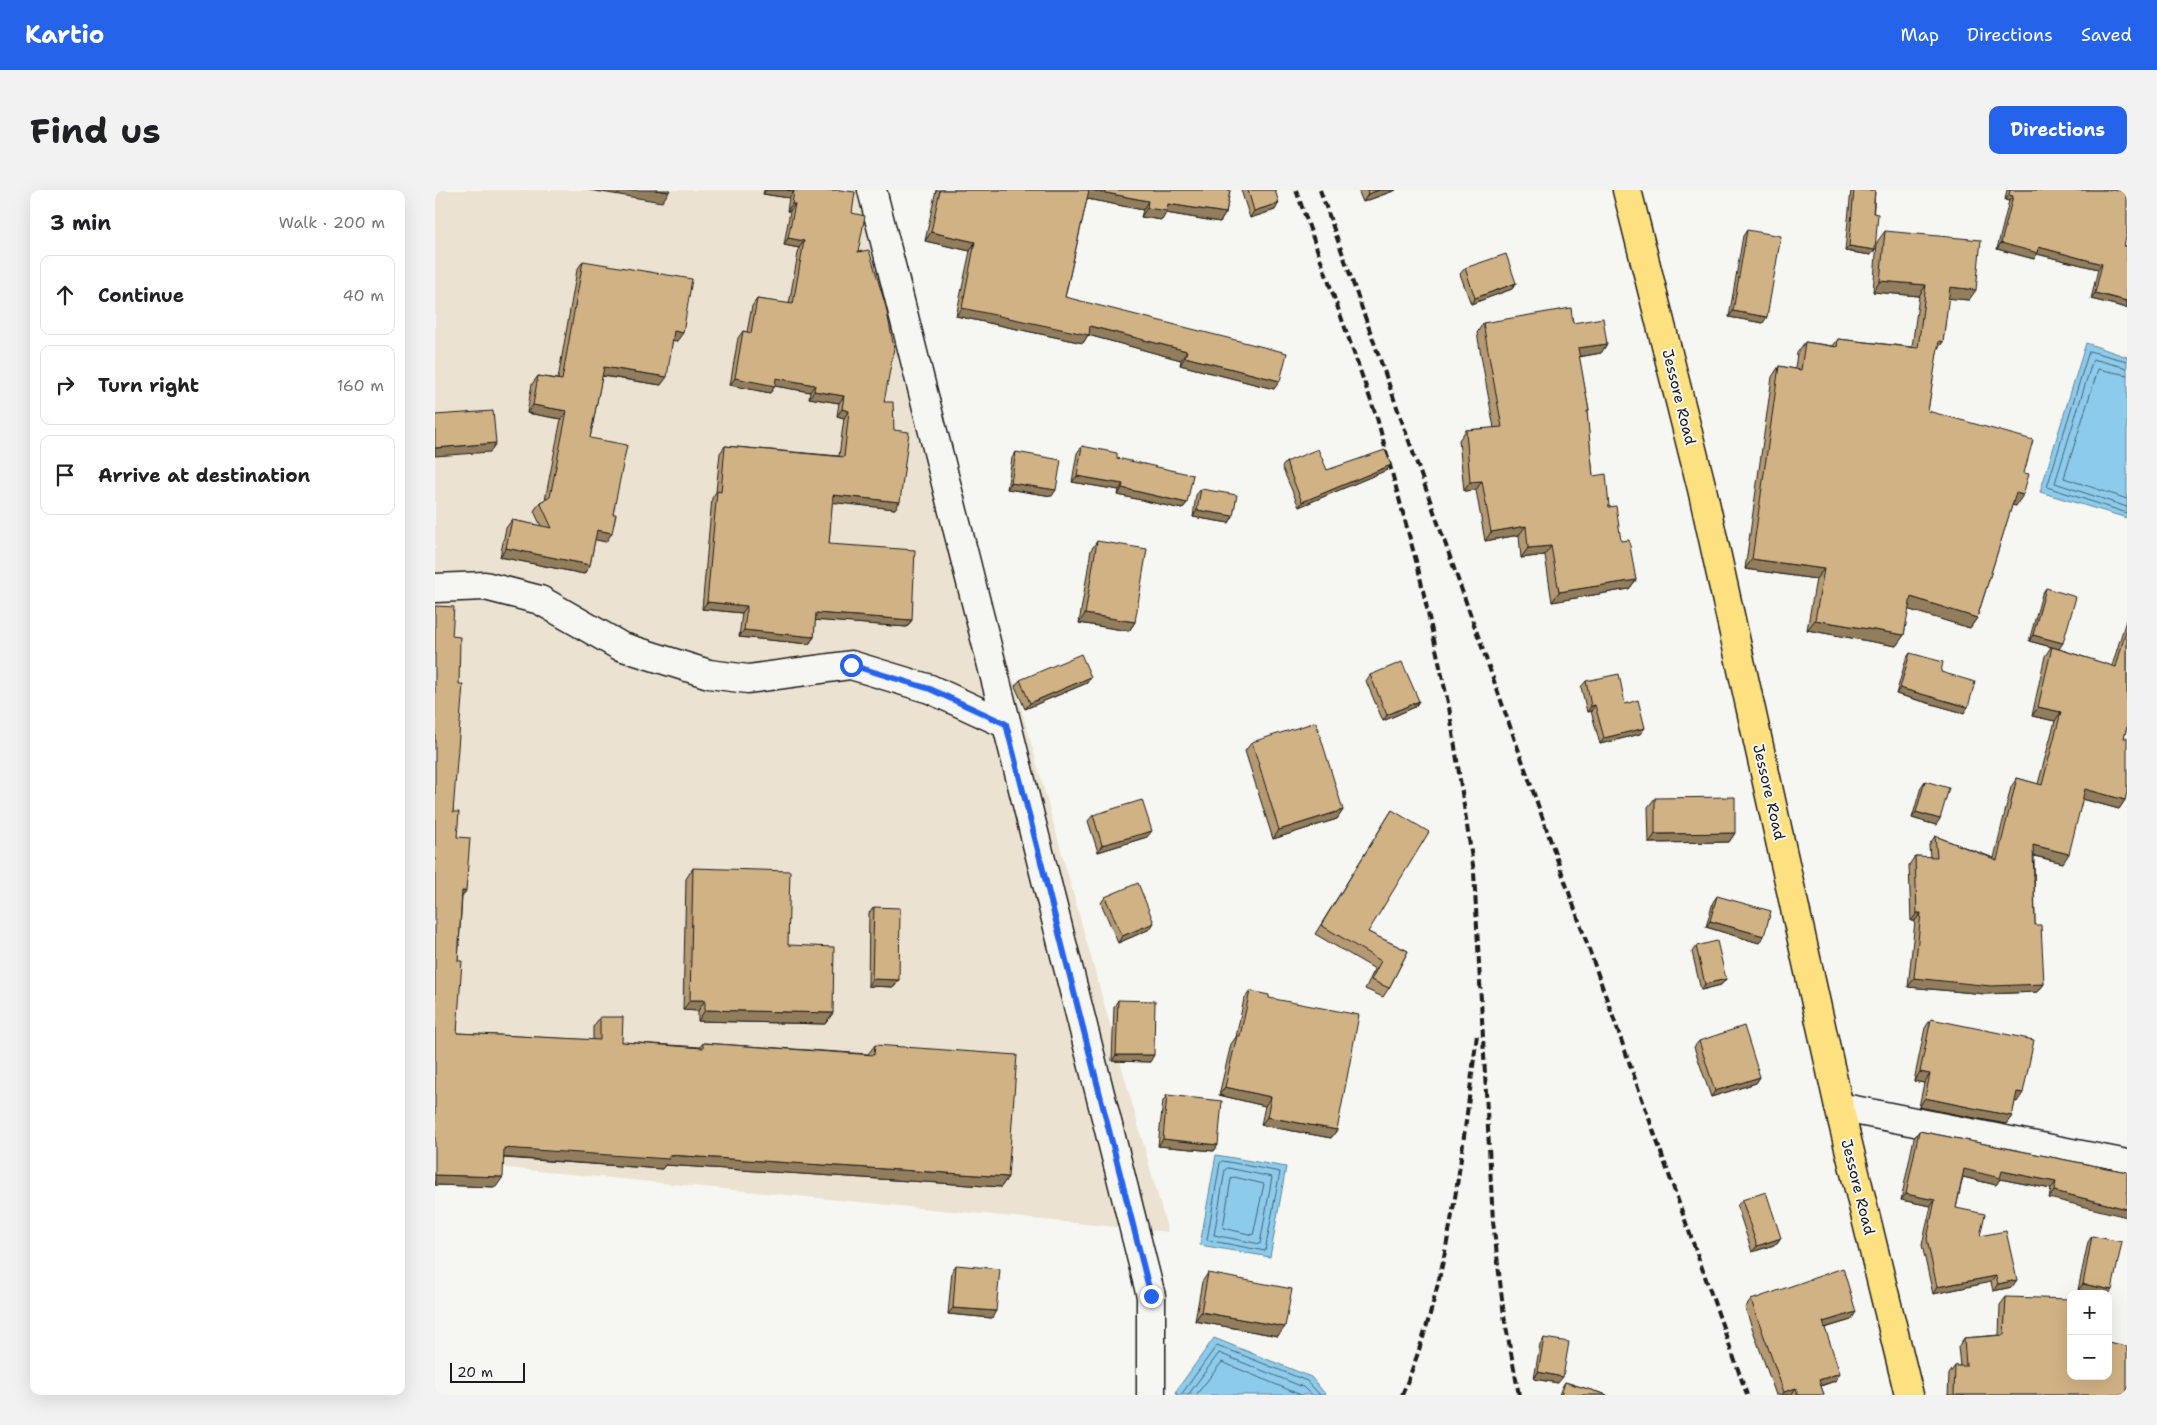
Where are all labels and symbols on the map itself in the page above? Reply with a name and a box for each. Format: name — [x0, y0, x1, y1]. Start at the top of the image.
street label: Jessore Road — [1657, 347, 1701, 447]
route start — [840, 654, 863, 677]
street label: Jessore Road — [1748, 742, 1790, 842]
street label: Jessore Road — [1836, 1137, 1880, 1237]
route end — [1140, 1285, 1163, 1308]
scale bar — [450, 1360, 525, 1383]

